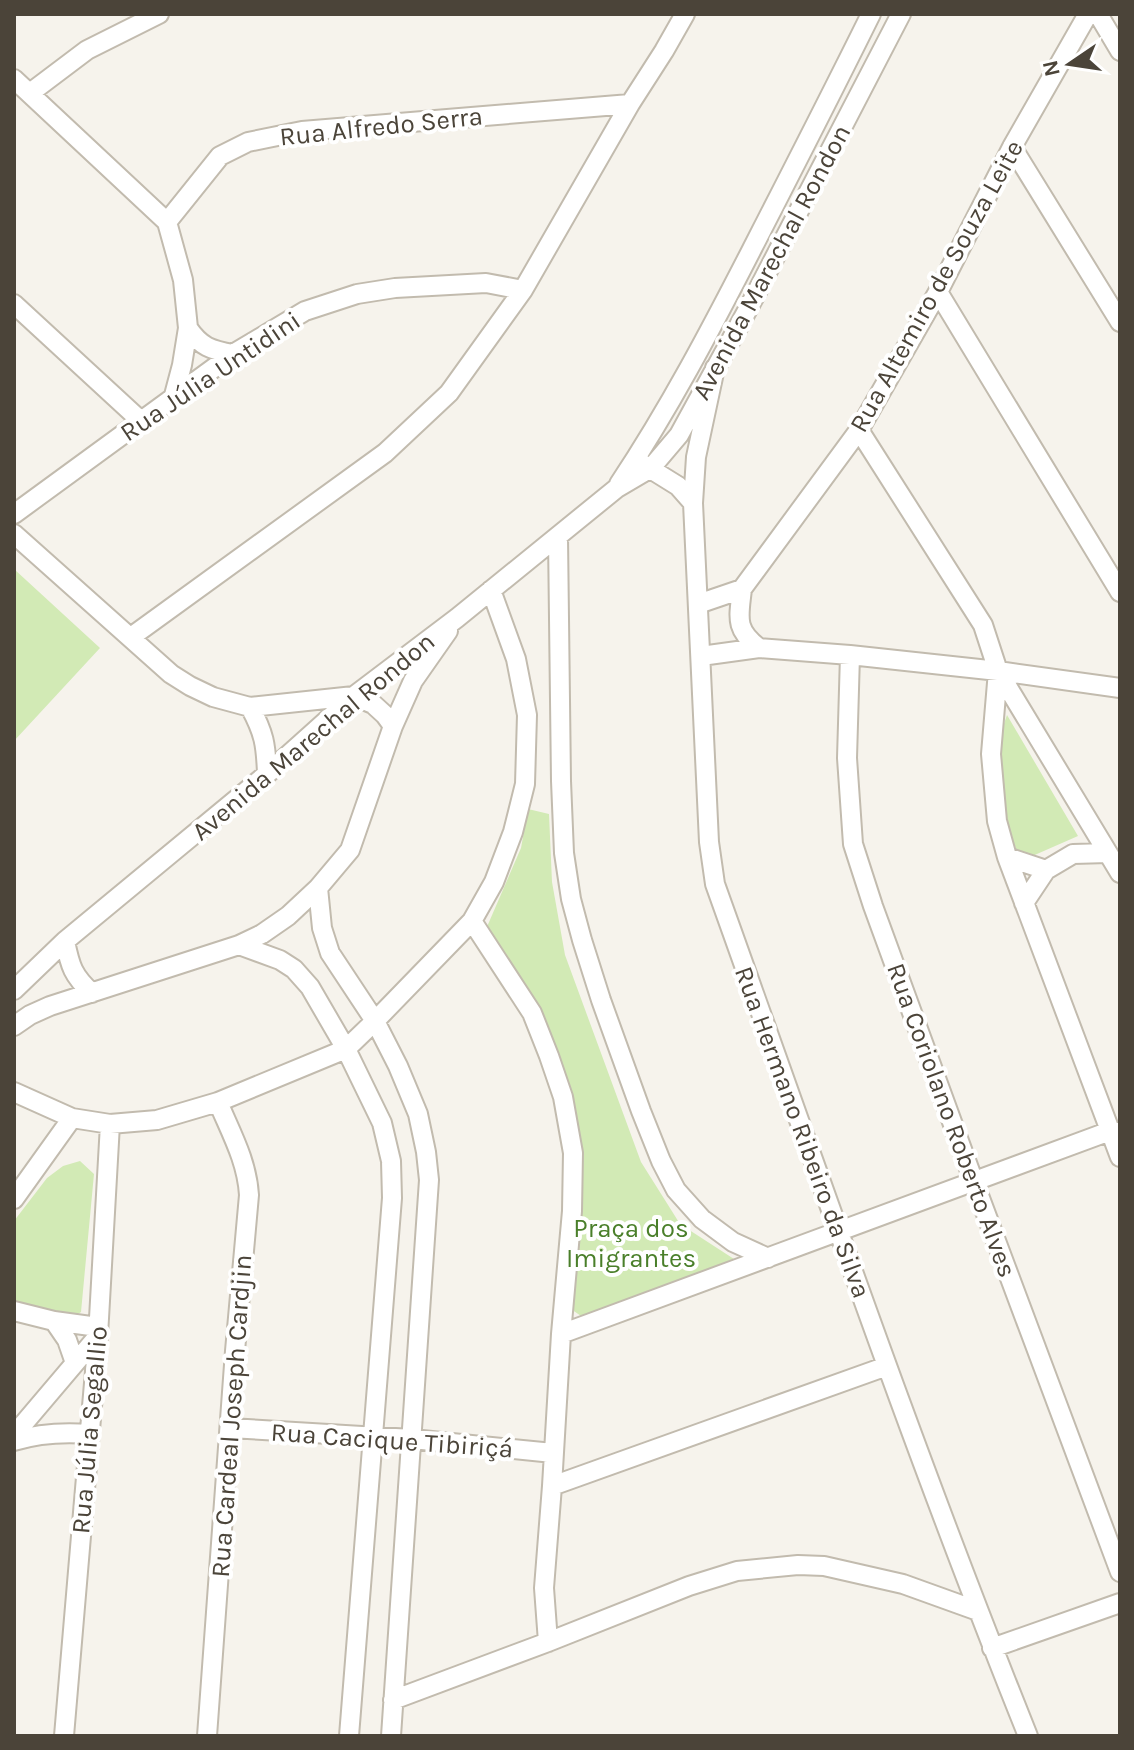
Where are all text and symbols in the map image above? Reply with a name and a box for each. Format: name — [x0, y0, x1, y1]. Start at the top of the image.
north arrow — [1030, 24, 1110, 104]
text: N — [1037, 58, 1066, 79]
street label: Rua Alfredo Serra — [278, 100, 484, 153]
street label: Avenida Marechal Rondon — [686, 119, 857, 405]
street label: Rua Altemiro de Souza Leite — [843, 135, 1030, 438]
street label: Rua Júlia Untidini — [114, 305, 306, 448]
street label: Avenida Marechal Rondon — [186, 626, 441, 847]
street label: Rua Coriolano Roberto Alves — [880, 959, 1023, 1281]
street label: Rua Hermano Ribeiro da Silva — [728, 962, 877, 1302]
park label: Praça dos Imigrantes — [566, 1213, 696, 1274]
street label: Rua Cardeal Joseph Cardjin — [205, 1253, 258, 1579]
street label: Rua Júlia Segallio — [65, 1325, 114, 1535]
street label: Rua Cacique Tibiriçá — [270, 1417, 514, 1464]

